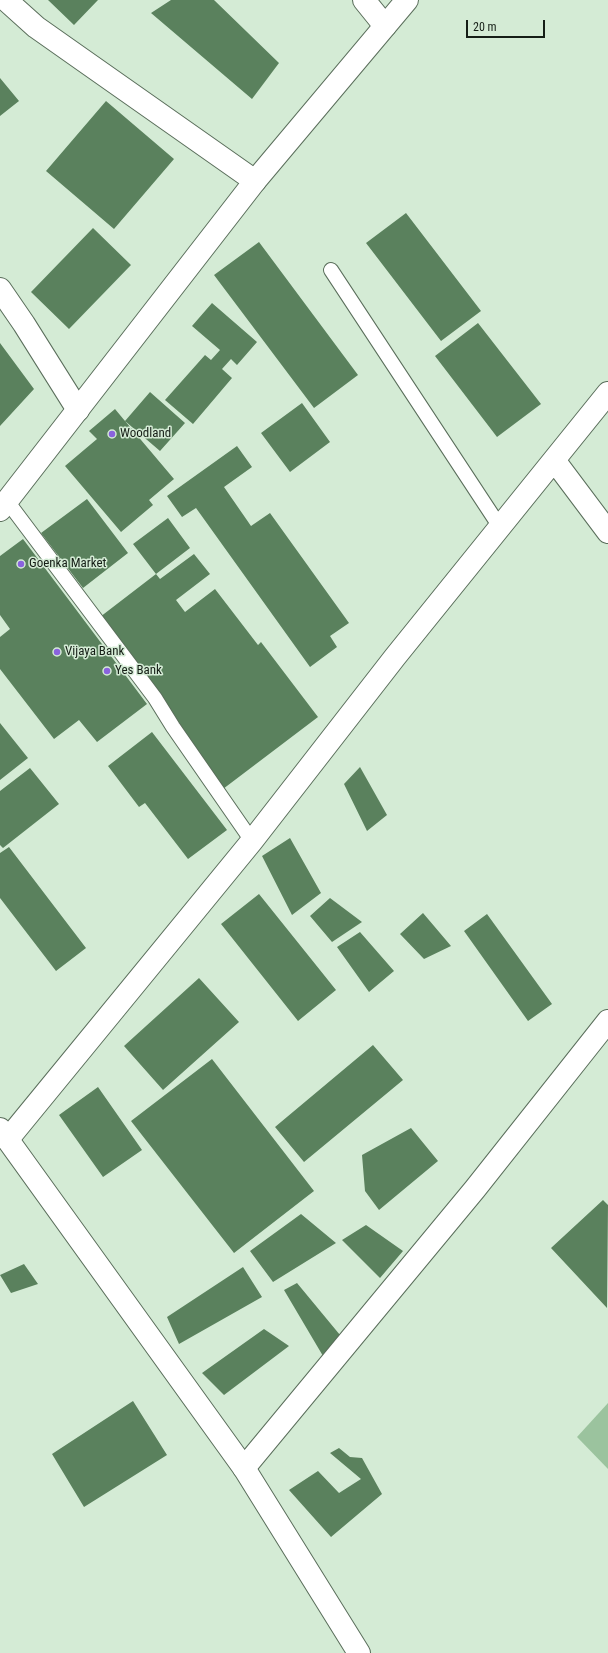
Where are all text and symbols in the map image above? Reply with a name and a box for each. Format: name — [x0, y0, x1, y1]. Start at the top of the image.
scale bar — [468, 12, 547, 38]
text: 20 m — [473, 20, 497, 34]
place label: Woodland — [120, 426, 171, 442]
marker: Woodland — [107, 429, 117, 439]
place label: Goenka Market — [29, 556, 106, 572]
marker: Goenka Market — [16, 559, 26, 569]
place label: Vijaya Bank — [65, 644, 124, 660]
marker: Vijaya Bank — [52, 647, 62, 657]
place label: Yes Bank — [115, 663, 162, 679]
marker: Yes Bank — [102, 666, 112, 676]

